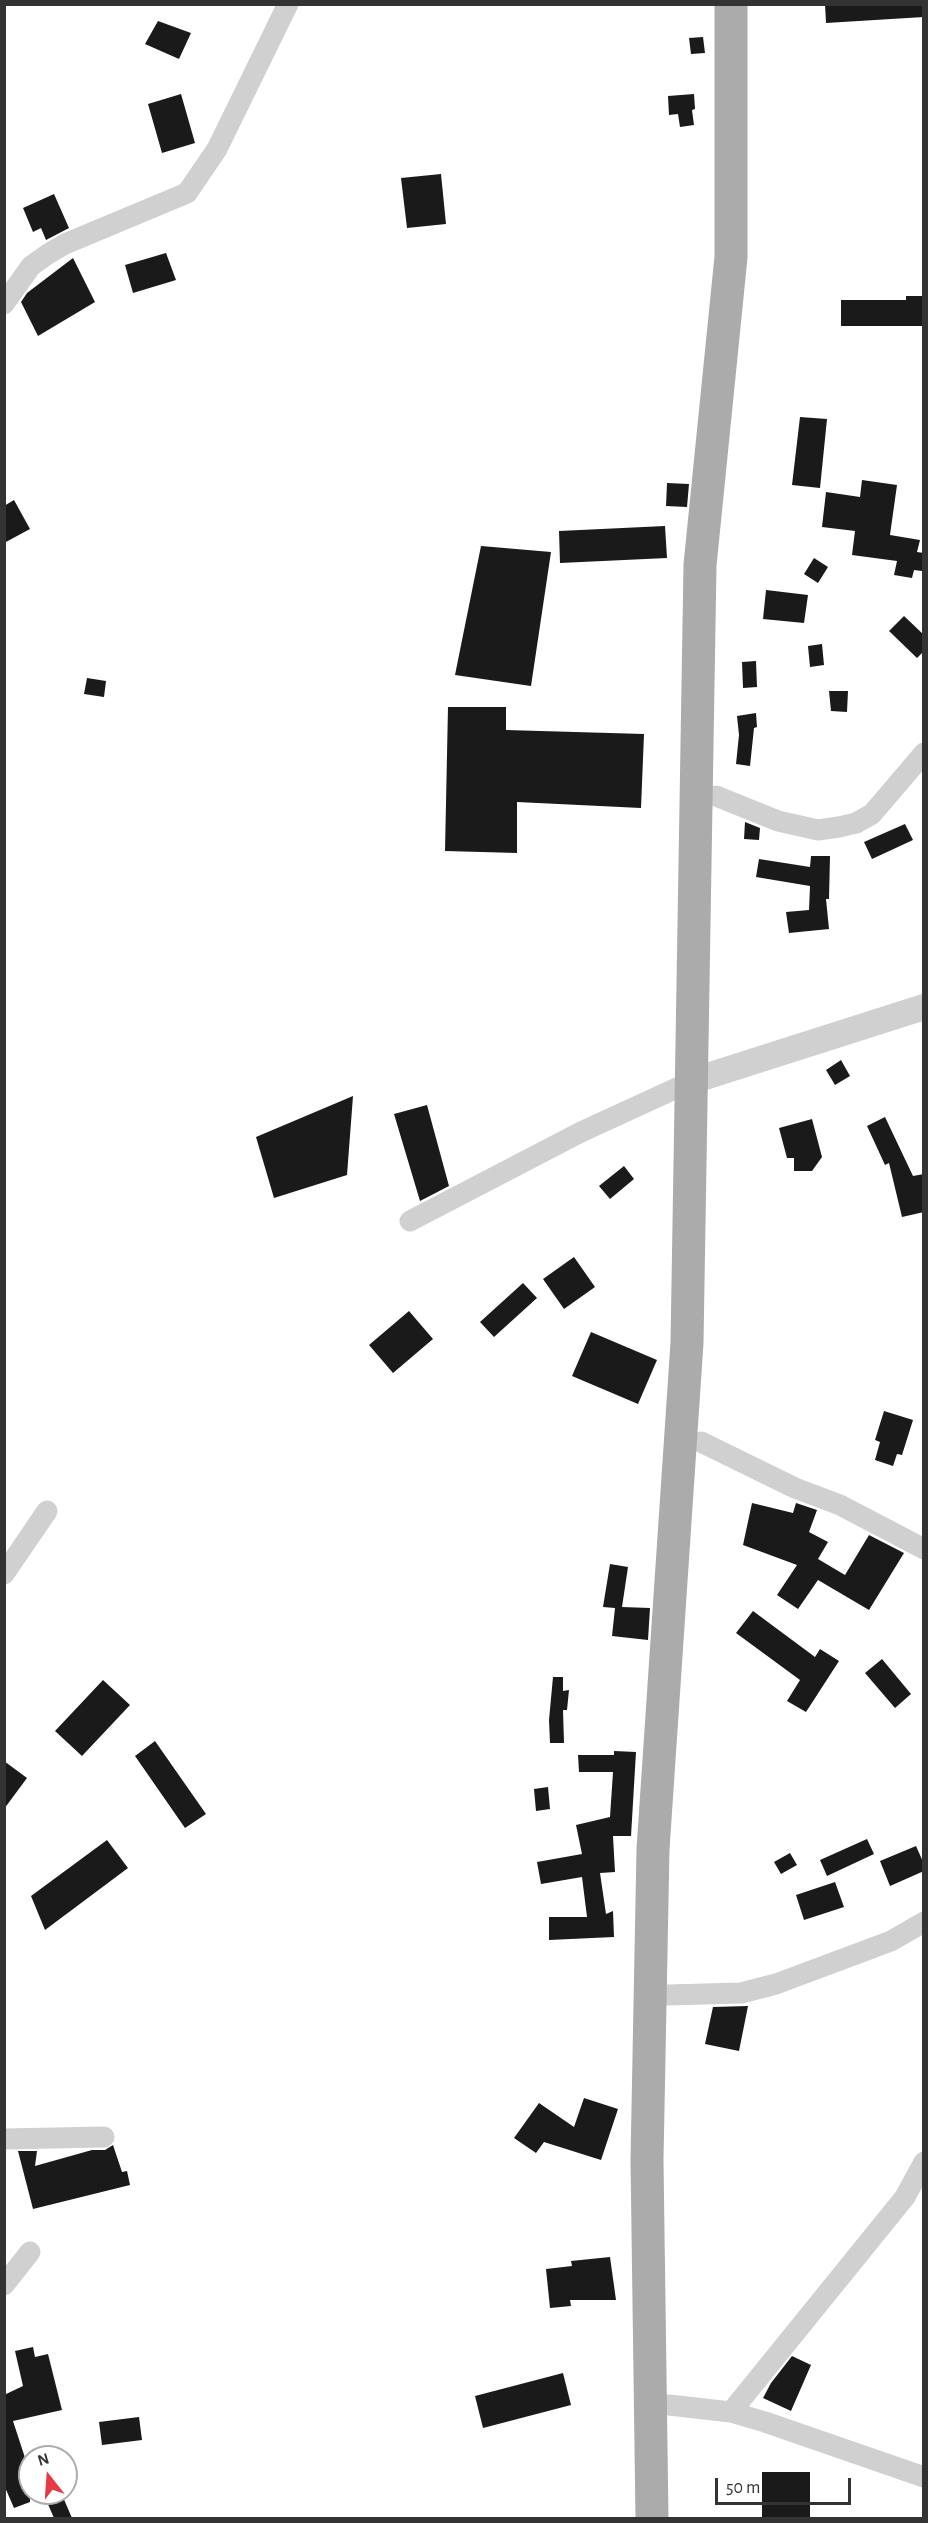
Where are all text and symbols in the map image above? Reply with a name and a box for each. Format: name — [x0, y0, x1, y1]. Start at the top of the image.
north arrow — [18, 2445, 78, 2505]
text: N — [36, 2450, 51, 2469]
scale bar — [718, 2466, 854, 2504]
text: 50 m — [726, 2479, 760, 2497]

